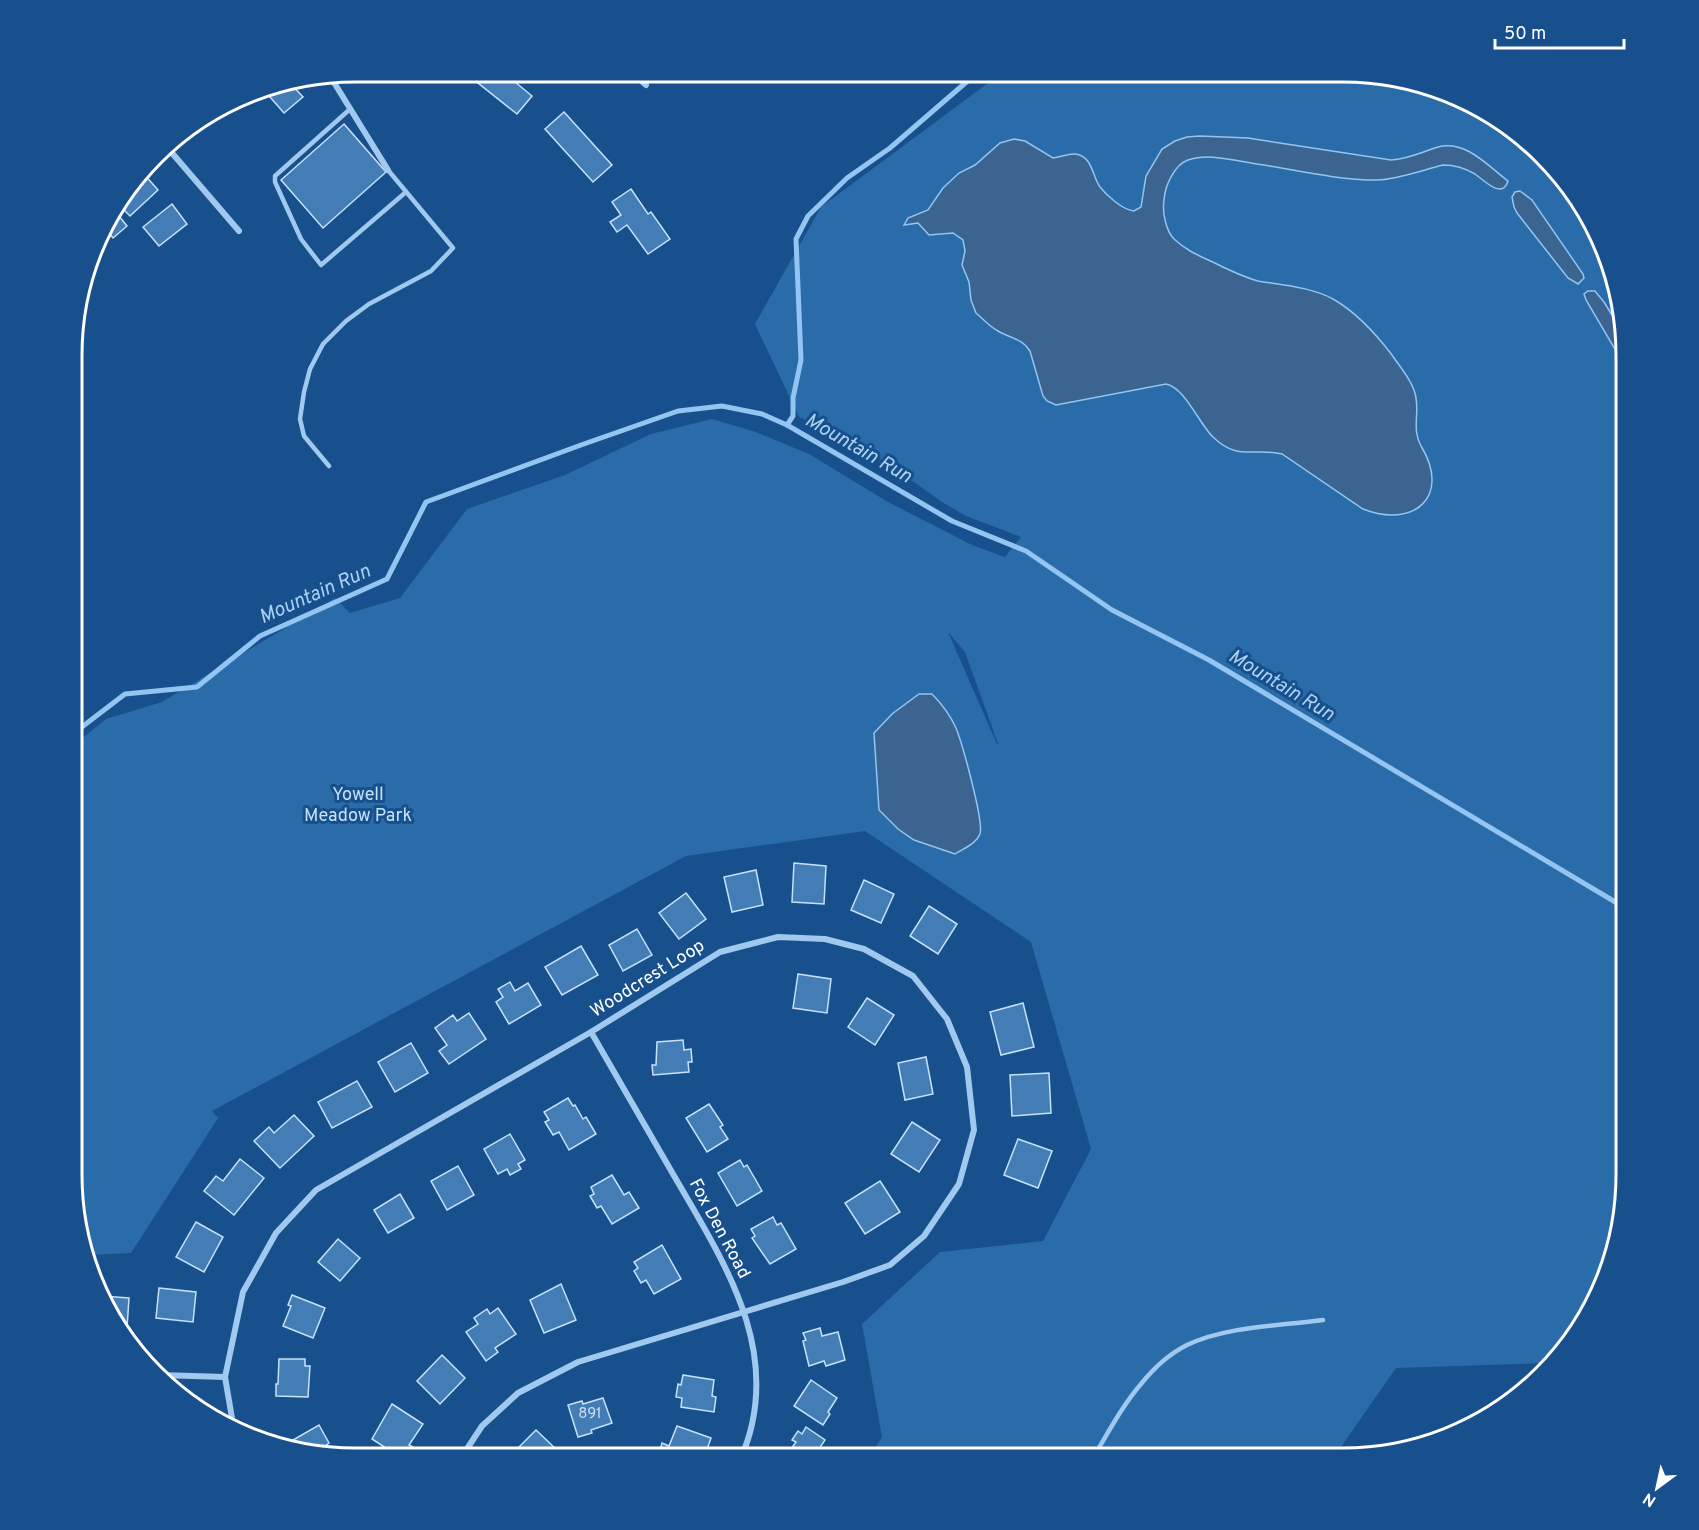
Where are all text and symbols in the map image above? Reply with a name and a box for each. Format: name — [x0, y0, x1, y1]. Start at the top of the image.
scale bar — [1495, 12, 1624, 50]
text: 50 m — [1504, 23, 1546, 46]
water label: Mountain Run — [800, 408, 916, 490]
water label: Mountain Run — [255, 559, 375, 631]
water label: Mountain Run — [1223, 644, 1339, 728]
park label: Yowell Meadow Park — [304, 784, 412, 828]
street label: Woodcrest Loop — [587, 935, 709, 1023]
street label: Fox Den Road — [683, 1175, 755, 1283]
house number: 891 — [578, 1405, 602, 1424]
north arrow — [1627, 1458, 1687, 1518]
text: N — [1640, 1487, 1660, 1510]

